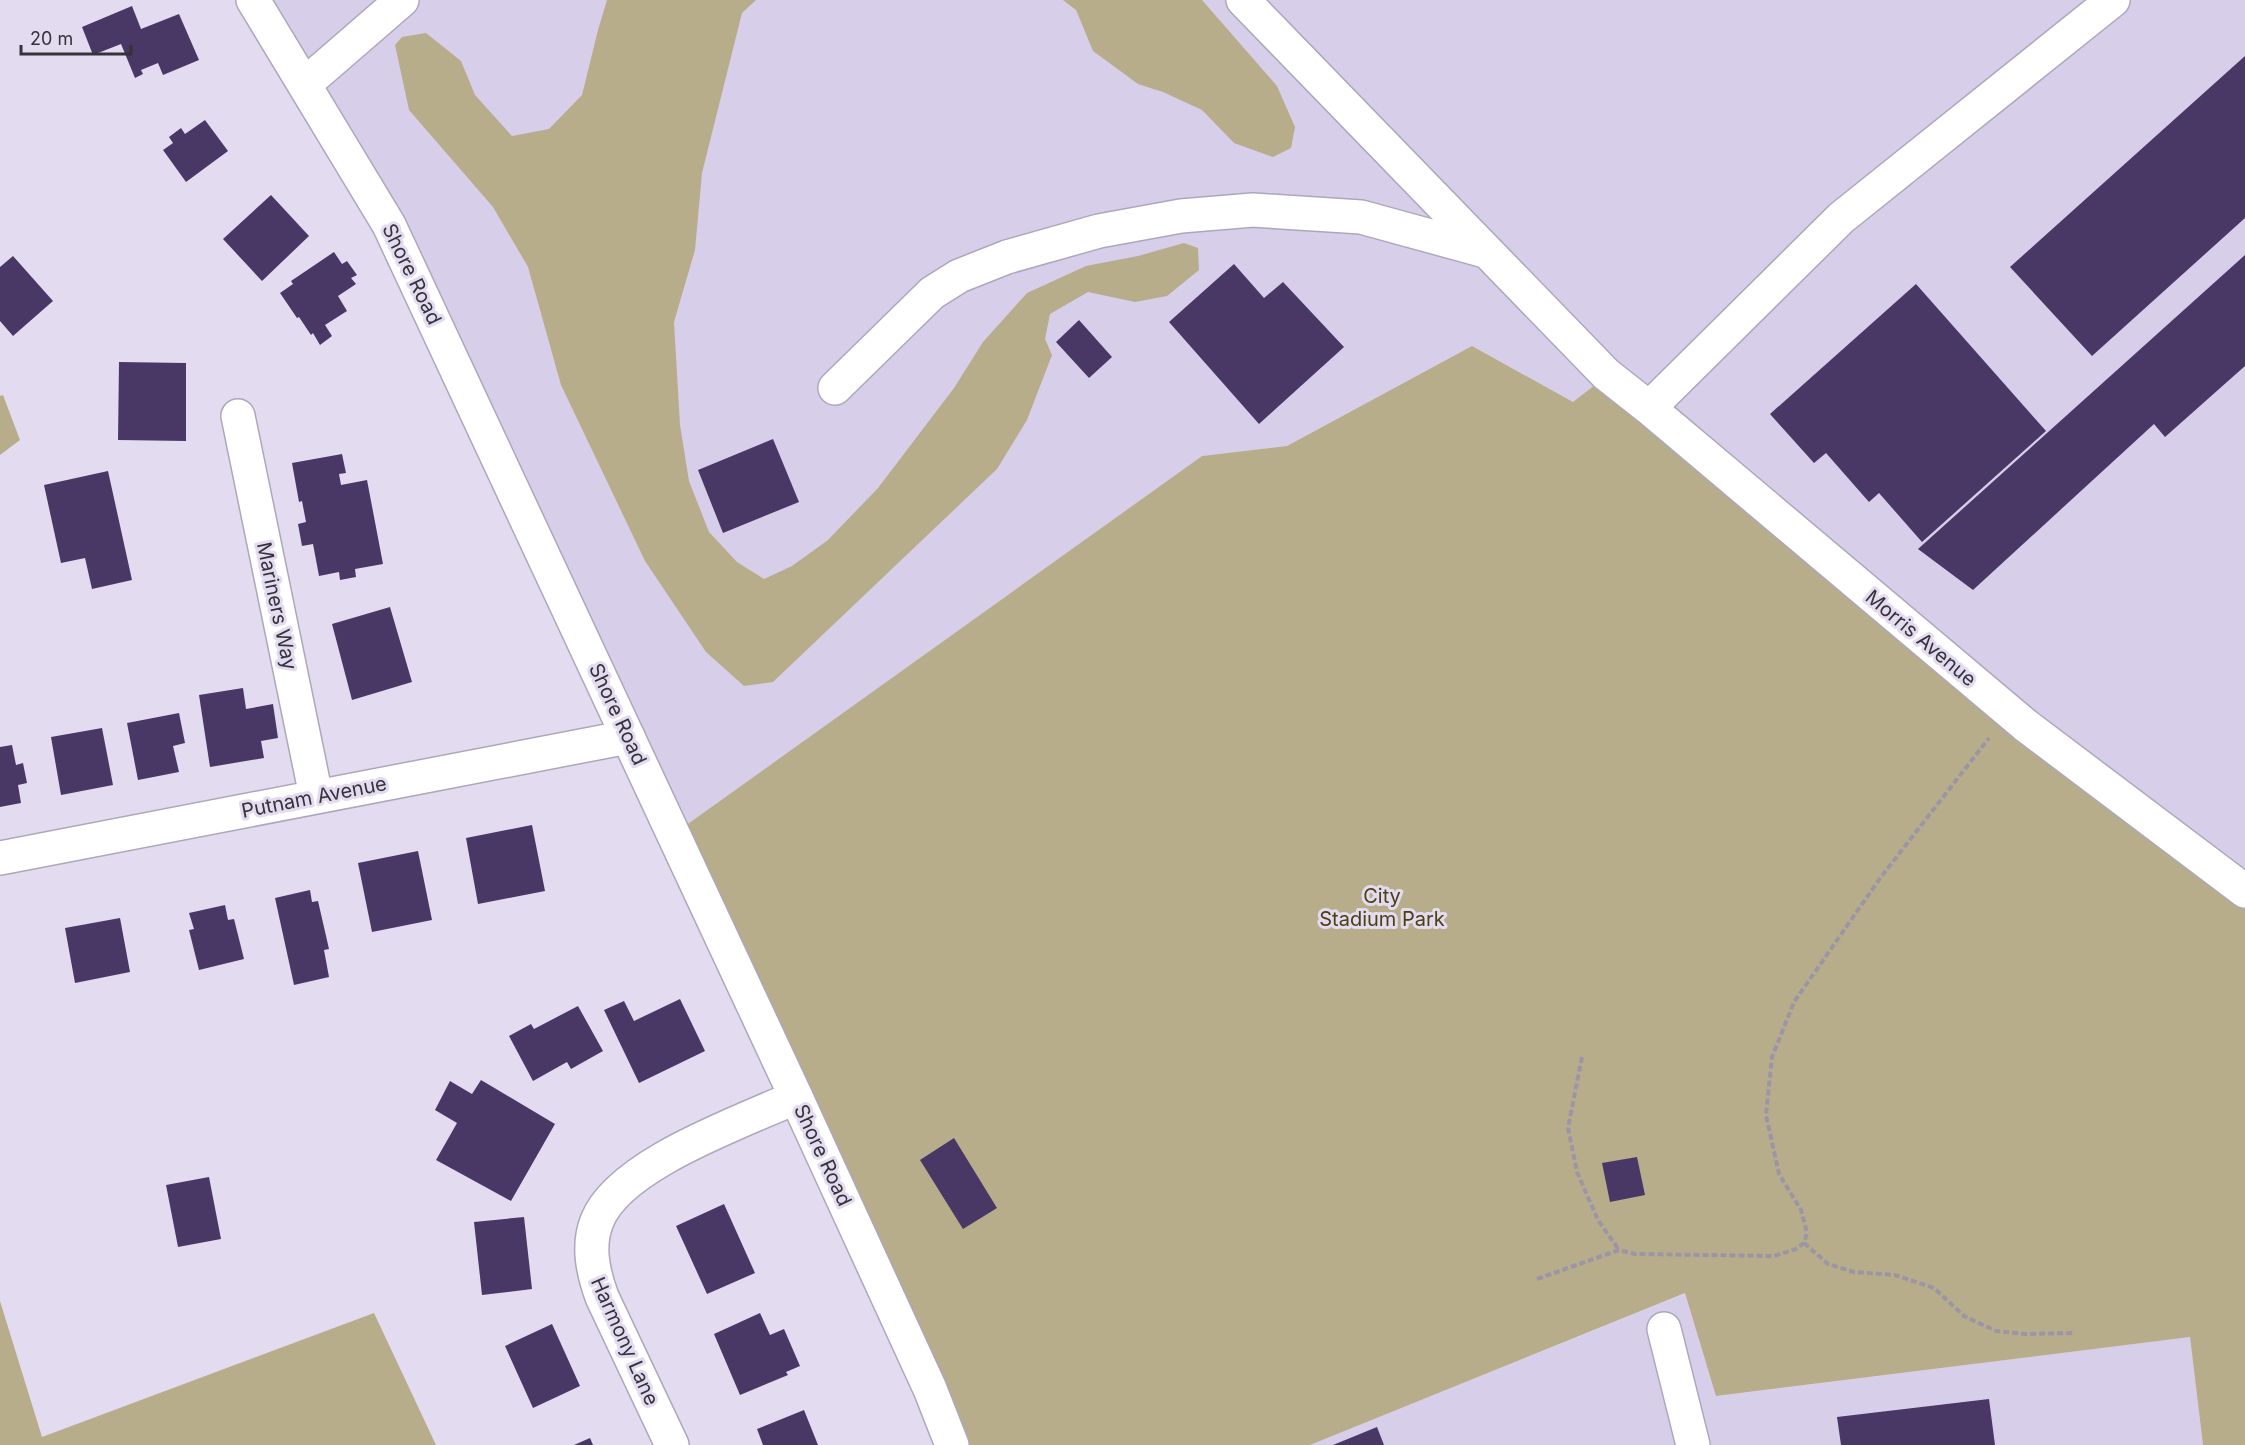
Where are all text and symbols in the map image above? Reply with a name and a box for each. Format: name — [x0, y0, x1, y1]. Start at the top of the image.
scale bar — [21, 18, 130, 56]
text: 20 m — [30, 28, 73, 49]
street label: Shore Road — [377, 220, 447, 328]
street label: Mariners Way — [252, 540, 302, 672]
street label: Morris Avenue — [1861, 585, 1981, 691]
street label: Shore Road — [584, 659, 652, 769]
street label: Putnam Avenue — [239, 771, 389, 823]
park label: City Stadium Park — [1319, 884, 1445, 931]
street label: Shore Road — [789, 1100, 857, 1210]
street label: Harmony Lane — [586, 1273, 664, 1409]

